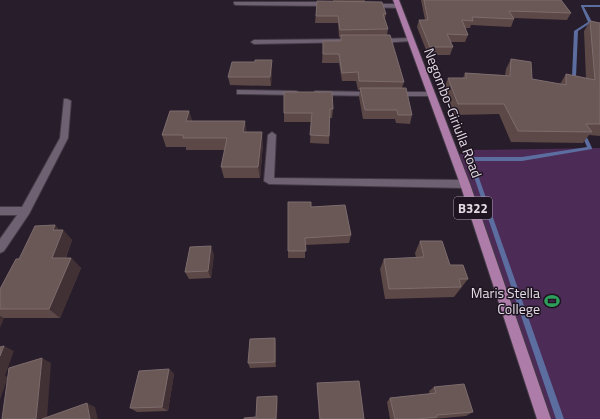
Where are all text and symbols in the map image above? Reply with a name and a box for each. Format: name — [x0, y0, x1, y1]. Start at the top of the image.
street label: Negombo-Giriulla Road — [419, 45, 488, 181]
road number: B322 — [454, 197, 492, 219]
place label: Maris Stella College — [471, 282, 540, 319]
sports icon: Maris Stella College — [543, 292, 561, 310]

